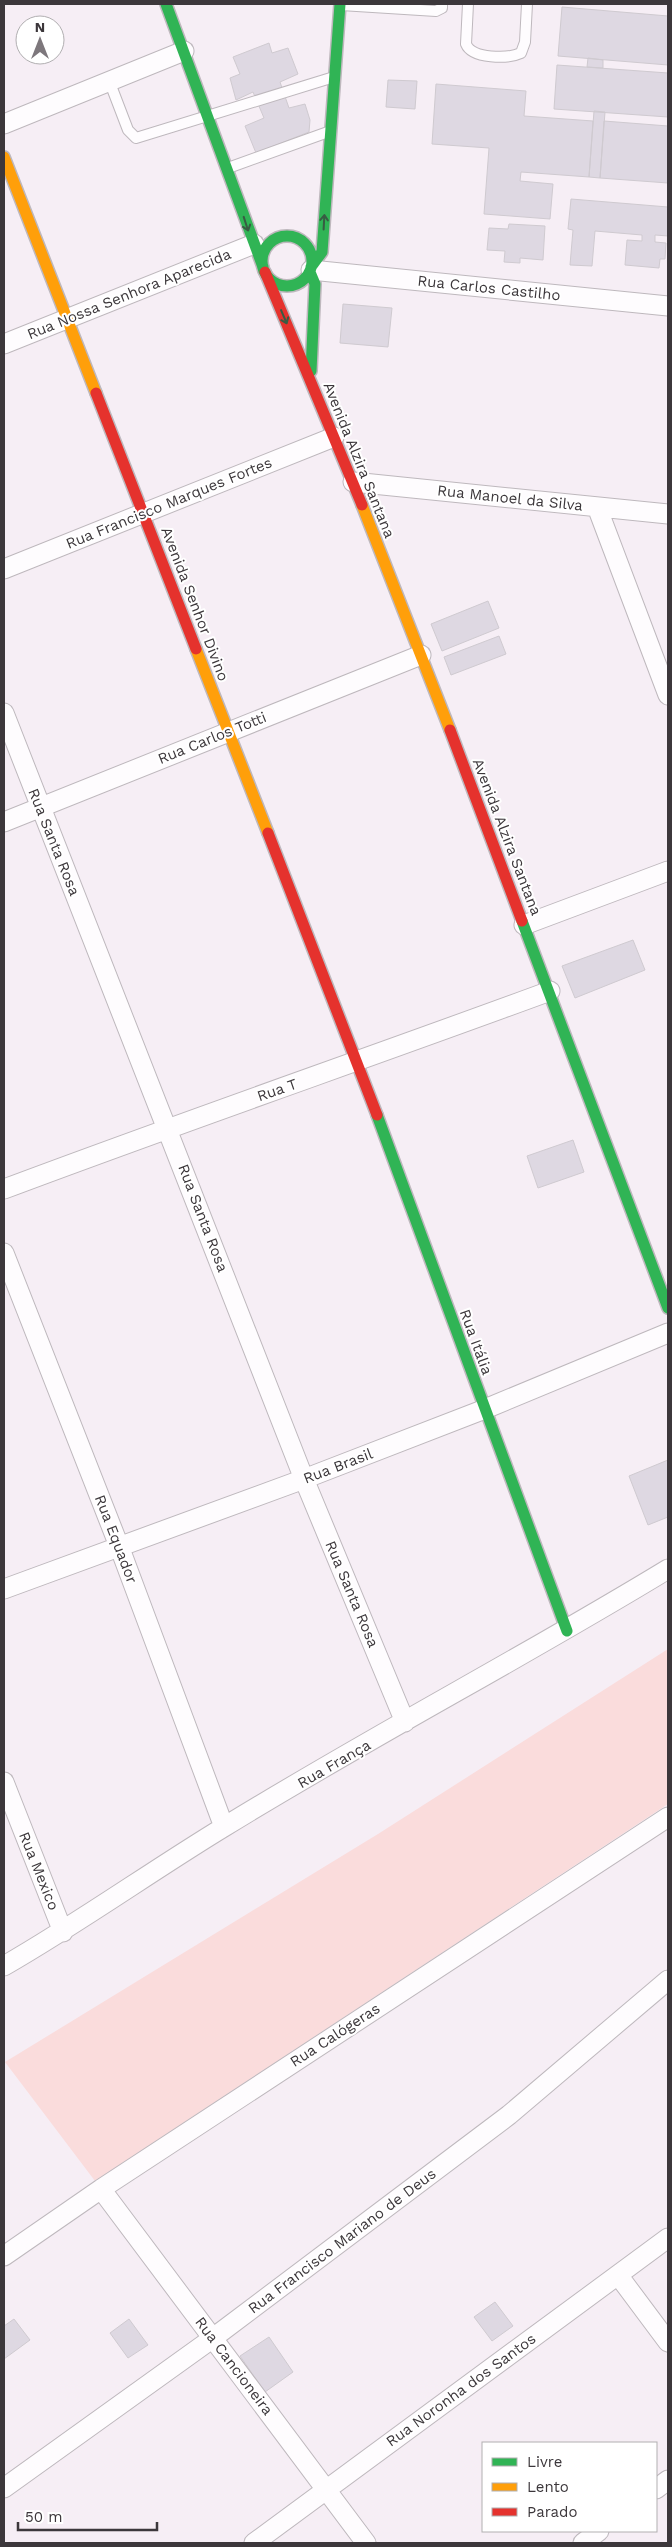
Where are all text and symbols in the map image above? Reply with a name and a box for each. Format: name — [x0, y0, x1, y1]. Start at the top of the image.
north arrow — [15, 15, 65, 65]
text: N — [35, 19, 45, 35]
one-way arrow — [320, 214, 329, 230]
one-way arrow — [242, 215, 252, 231]
street label: Rua Nossa Senhora Aparecida — [24, 245, 234, 343]
street label: Rua Carlos Castilho — [417, 272, 561, 304]
one-way arrow — [280, 309, 290, 324]
street label: Avenida Alzira Santana — [319, 379, 399, 541]
street label: Rua Francisco Marques Fortes — [63, 453, 275, 553]
street label: Rua Manoel da Silva — [436, 481, 584, 515]
street label: Avenida Senhor Divino — [157, 525, 233, 683]
street label: Rua Carlos Totti — [155, 708, 269, 768]
street label: Avenida Alzira Santana — [469, 756, 545, 918]
street label: Rua Santa Rosa — [24, 786, 84, 899]
street label: Rua T — [255, 1075, 299, 1105]
street label: Rua Santa Rosa — [174, 1162, 232, 1275]
street label: Rua Itália — [456, 1307, 496, 1378]
street label: Rua Brasil — [301, 1444, 376, 1487]
street label: Rua Equador — [91, 1492, 141, 1586]
street label: Rua Santa Rosa — [321, 1538, 383, 1651]
street label: Rua França — [294, 1736, 374, 1792]
street label: Rua Mexico — [15, 1829, 63, 1913]
street label: Rua Calógeras — [287, 1999, 383, 2071]
street label: Rua Francisco Mariano de Deus — [245, 2164, 439, 2318]
street label: Rua Cancioneira — [191, 2313, 277, 2419]
street label: Rua Noronha dos Santos — [383, 2330, 539, 2450]
legend — [482, 2442, 657, 2532]
text: Livre — [527, 2453, 562, 2471]
text: Lento — [527, 2478, 569, 2496]
scale bar — [18, 2500, 156, 2532]
text: Parado — [527, 2503, 577, 2521]
text: 50 m — [25, 2508, 62, 2526]

